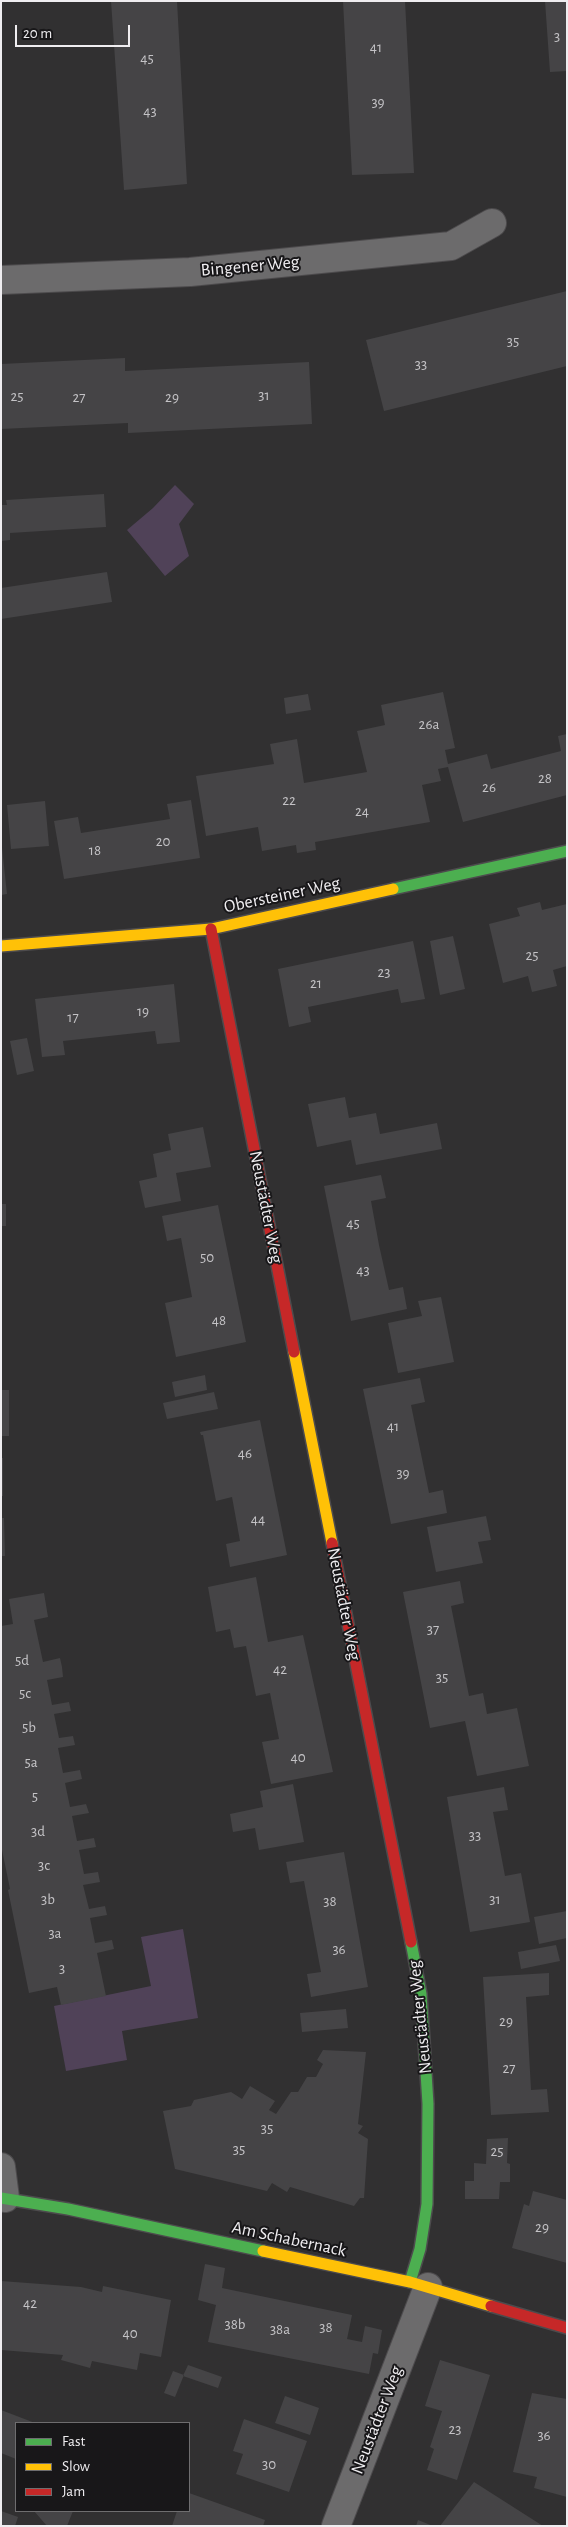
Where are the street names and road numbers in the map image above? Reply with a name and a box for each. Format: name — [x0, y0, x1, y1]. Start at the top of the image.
street label: Bingener Weg — [200, 251, 300, 281]
street label: Obersteiner Weg — [222, 872, 342, 918]
street label: Neustädter Weg — [245, 1149, 287, 1265]
street label: Neustädter Weg — [323, 1546, 365, 1662]
street label: Neustädter Weg — [403, 1959, 437, 2075]
street label: Am Schabernack — [230, 2216, 348, 2262]
street label: Neustädter Weg — [346, 2363, 408, 2477]

